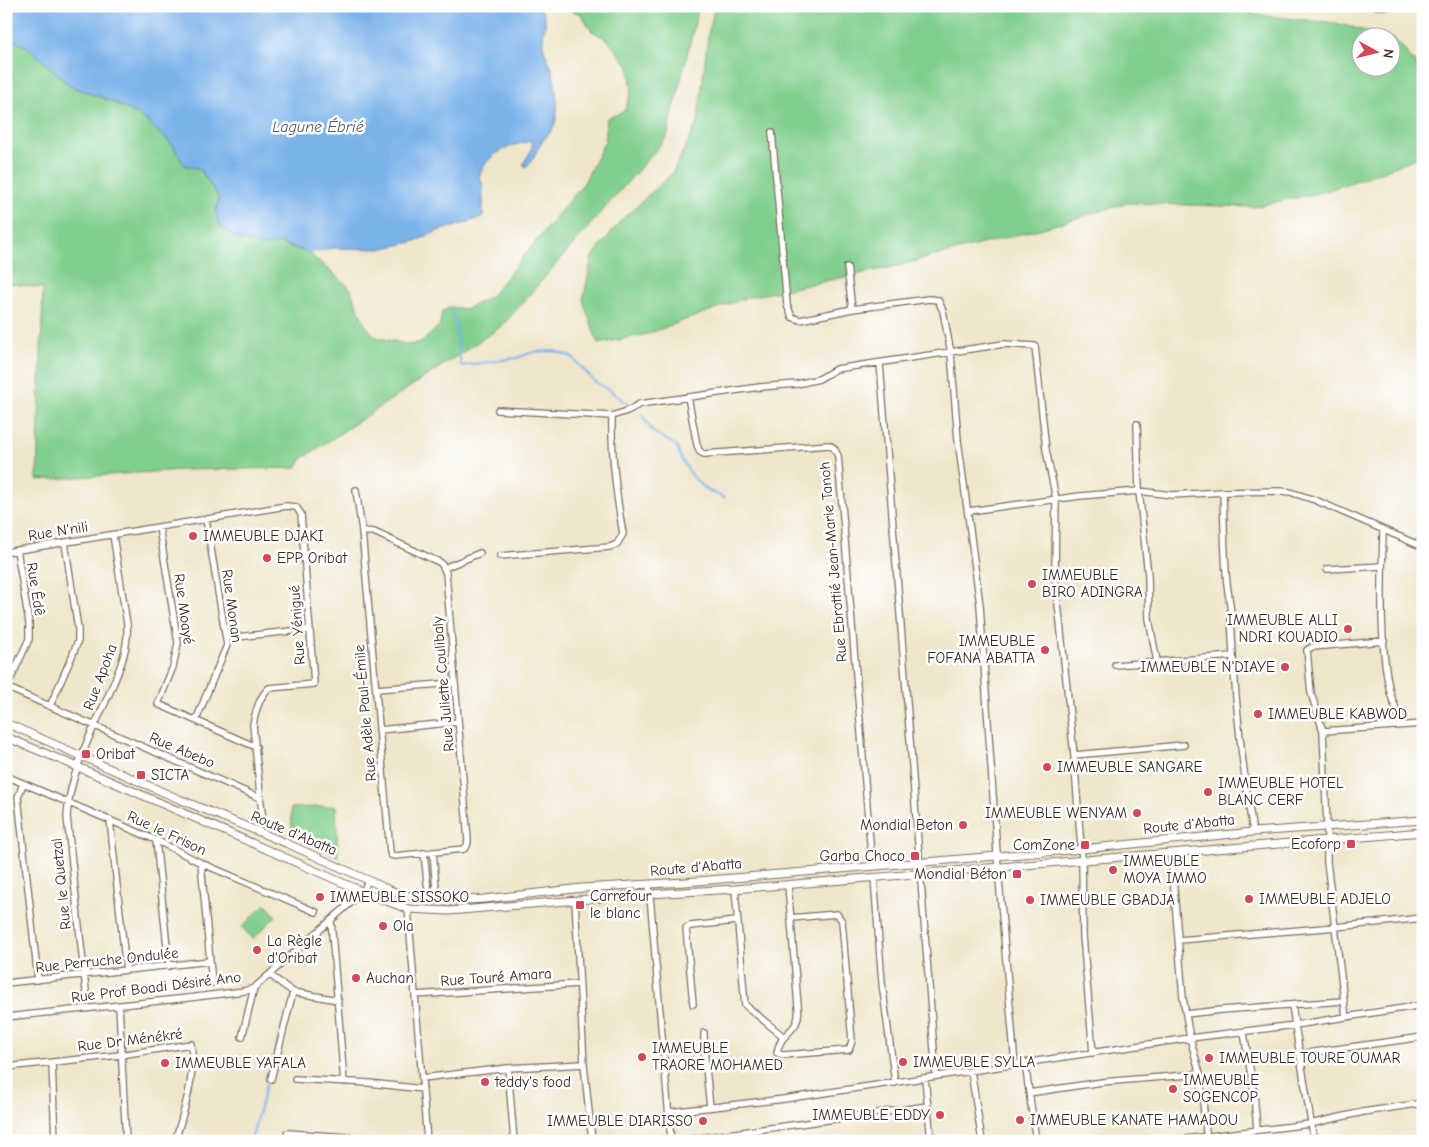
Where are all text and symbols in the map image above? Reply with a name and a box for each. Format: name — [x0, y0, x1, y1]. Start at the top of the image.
north arrow — [1352, 28, 1402, 78]
text: N — [1379, 48, 1397, 59]
water label: Lagune Ébrié — [272, 117, 364, 136]
street label: Rue Ebrottié Jean-Marie Tanoh — [815, 461, 851, 663]
street label: Rue N'nili — [27, 517, 89, 545]
place label: IMMEUBLE DJAKI — [203, 527, 324, 545]
marker: IMMEUBLE DJAKI — [187, 530, 199, 542]
place label: EPP Oribat — [277, 549, 348, 567]
marker: EPP Oribat — [261, 552, 273, 564]
street label: Rue Êdê — [23, 561, 50, 617]
place label: IMMEUBLE BIRO ADINGRA — [1042, 566, 1143, 601]
street label: Rue Monan — [218, 568, 246, 644]
street label: Rue Moayé — [170, 572, 198, 646]
marker: IMMEUBLE BIRO ADINGRA — [1026, 578, 1038, 590]
street label: Rue Yénigué — [285, 584, 309, 665]
place label: IMMEUBLE ALLI NDRI KOUADIO — [1227, 611, 1338, 646]
street label: Rue Juliette Coulibaly — [428, 615, 458, 752]
marker: IMMEUBLE ALLI NDRI KOUADIO — [1342, 623, 1354, 635]
place label: IMMEUBLE FOFANA ABATTA — [927, 632, 1035, 667]
street label: Rue Apoha — [79, 641, 121, 713]
street label: Rue Adèle Paul-Émile — [349, 643, 380, 782]
marker: IMMEUBLE FOFANA ABATTA — [1039, 644, 1051, 656]
place label: IMMEUBLE N'DIAYE — [1140, 658, 1275, 676]
marker: IMMEUBLE N'DIAYE — [1279, 661, 1291, 673]
place label: IMMEUBLE KABWOD — [1268, 705, 1407, 723]
marker: IMMEUBLE KABWOD — [1252, 708, 1264, 720]
street label: Rue Abebo — [147, 728, 217, 772]
place label: Oribat — [96, 745, 136, 763]
marker: Oribat — [80, 748, 92, 760]
place label: IMMEUBLE SANGARE — [1057, 758, 1203, 776]
marker: IMMEUBLE SANGARE — [1041, 761, 1053, 773]
place label: SICTA — [151, 766, 189, 784]
marker: SICTA — [135, 769, 147, 781]
place label: IMMEUBLE HOTEL BLANC CERF — [1218, 774, 1344, 809]
marker: IMMEUBLE HOTEL BLANC CERF — [1202, 786, 1214, 798]
place label: IMMEUBLE WENYAM — [985, 804, 1127, 822]
street label: Rue le Frison — [125, 807, 209, 859]
street label: Route d'Abatta — [248, 807, 340, 859]
marker: IMMEUBLE WENYAM — [1131, 807, 1143, 819]
street label: Route d'Abatta — [1142, 810, 1236, 838]
place label: Mondial Beton — [860, 816, 953, 834]
marker: Mondial Beton — [957, 819, 969, 831]
place label: Ecoforp — [1291, 835, 1341, 853]
place label: ComZone — [1013, 836, 1075, 854]
street label: Rue le Quetzal — [47, 837, 75, 931]
marker: Ecoforp — [1345, 838, 1357, 850]
marker: ComZone — [1079, 839, 1091, 851]
place label: Garba Choco — [819, 847, 905, 865]
marker: Garba Choco — [909, 850, 921, 862]
place label: IMMEUBLE MOYA IMMO — [1123, 852, 1207, 887]
street label: Route d'Abatta — [649, 854, 743, 880]
marker: IMMEUBLE MOYA IMMO — [1107, 864, 1119, 876]
place label: Mondial Béton — [914, 865, 1007, 883]
marker: Mondial Béton — [1011, 868, 1023, 880]
place label: Carrefour le blanc — [590, 887, 652, 922]
place label: IMMEUBLE SISSOKO — [330, 888, 469, 906]
place label: IMMEUBLE ADJELO — [1259, 890, 1391, 908]
marker: IMMEUBLE SISSOKO — [314, 891, 326, 903]
place label: IMMEUBLE GBADJA — [1040, 891, 1175, 909]
marker: IMMEUBLE ADJELO — [1243, 893, 1255, 905]
marker: IMMEUBLE GBADJA — [1024, 894, 1036, 906]
marker: Carrefour le blanc — [574, 899, 586, 911]
place label: Ola — [393, 917, 414, 935]
marker: Ola — [377, 920, 389, 932]
place label: La Règle d'Oribat — [267, 932, 323, 967]
street label: Rue Perruche Ondulée — [35, 943, 180, 976]
marker: La Règle d'Oribat — [251, 944, 263, 956]
street label: Rue Touré Amara — [440, 964, 552, 990]
street label: Rue Prof Boadi Désiré Ano — [70, 968, 242, 1006]
place label: Auchan — [366, 969, 414, 987]
marker: Auchan — [350, 972, 362, 984]
street label: Rue Dr Ménékré — [76, 1025, 184, 1055]
place label: IMMEUBLE TRAORE MOHAMED — [652, 1039, 783, 1074]
place label: IMMEUBLE TOURE OUMAR — [1219, 1049, 1401, 1067]
marker: IMMEUBLE TRAORE MOHAMED — [636, 1051, 648, 1063]
marker: IMMEUBLE TOURE OUMAR — [1203, 1052, 1215, 1064]
place label: IMMEUBLE SYLLA — [913, 1053, 1035, 1071]
place label: IMMEUBLE YAFALA — [175, 1054, 306, 1072]
marker: IMMEUBLE SYLLA — [897, 1056, 909, 1068]
marker: IMMEUBLE YAFALA — [159, 1057, 171, 1069]
place label: IMMEUBLE SOGENCOP — [1183, 1071, 1259, 1106]
place label: teddy's food — [494, 1073, 571, 1091]
marker: teddy's food — [479, 1076, 491, 1088]
marker: IMMEUBLE SOGENCOP — [1167, 1083, 1179, 1095]
place label: IMMEUBLE EDDY — [812, 1106, 930, 1124]
marker: IMMEUBLE EDDY — [934, 1109, 946, 1121]
place label: IMMEUBLE KANATE HAMADOU — [1030, 1111, 1238, 1129]
place label: IMMEUBLE DIARISSO — [547, 1112, 693, 1130]
marker: IMMEUBLE KANATE HAMADOU — [1014, 1114, 1026, 1126]
marker: IMMEUBLE DIARISSO — [697, 1115, 709, 1127]

